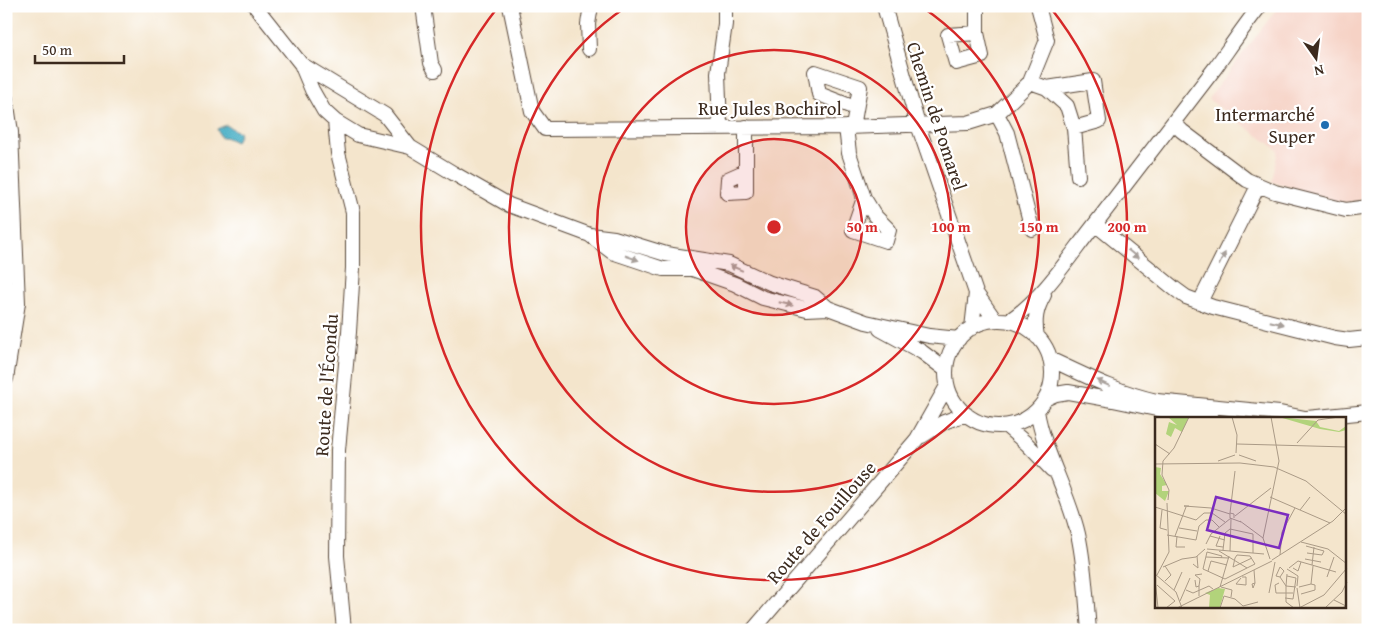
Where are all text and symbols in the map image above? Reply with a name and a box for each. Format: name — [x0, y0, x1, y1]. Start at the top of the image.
scale bar — [35, 32, 124, 64]
north arrow — [1292, 32, 1342, 82]
street label: Chemin de Pomarel — [900, 38, 974, 194]
text: 50 m — [42, 39, 73, 60]
text: N — [1312, 60, 1326, 82]
street label: Rue Jules Bochirol — [698, 94, 842, 122]
place label: Intermarché Super — [1215, 100, 1315, 150]
marker: Intermarché Super — [1319, 119, 1331, 131]
text: 50 m — [846, 216, 878, 237]
text: 100 m — [931, 216, 971, 237]
text: 150 m — [1019, 216, 1059, 237]
text: 200 m — [1107, 216, 1147, 237]
centre of rings — [765, 218, 783, 236]
one-way arrow — [1126, 249, 1139, 260]
one-way arrow — [1218, 251, 1226, 266]
one-way arrow — [625, 254, 640, 262]
one-way arrow — [729, 263, 743, 271]
one-way arrow — [779, 300, 794, 308]
street label: Route de l'Écondu — [307, 312, 345, 457]
one-way arrow — [1269, 320, 1284, 328]
one-way arrow — [1096, 378, 1110, 386]
inset map — [1155, 417, 1346, 608]
street label: Route de Fouillouse — [760, 454, 882, 590]

